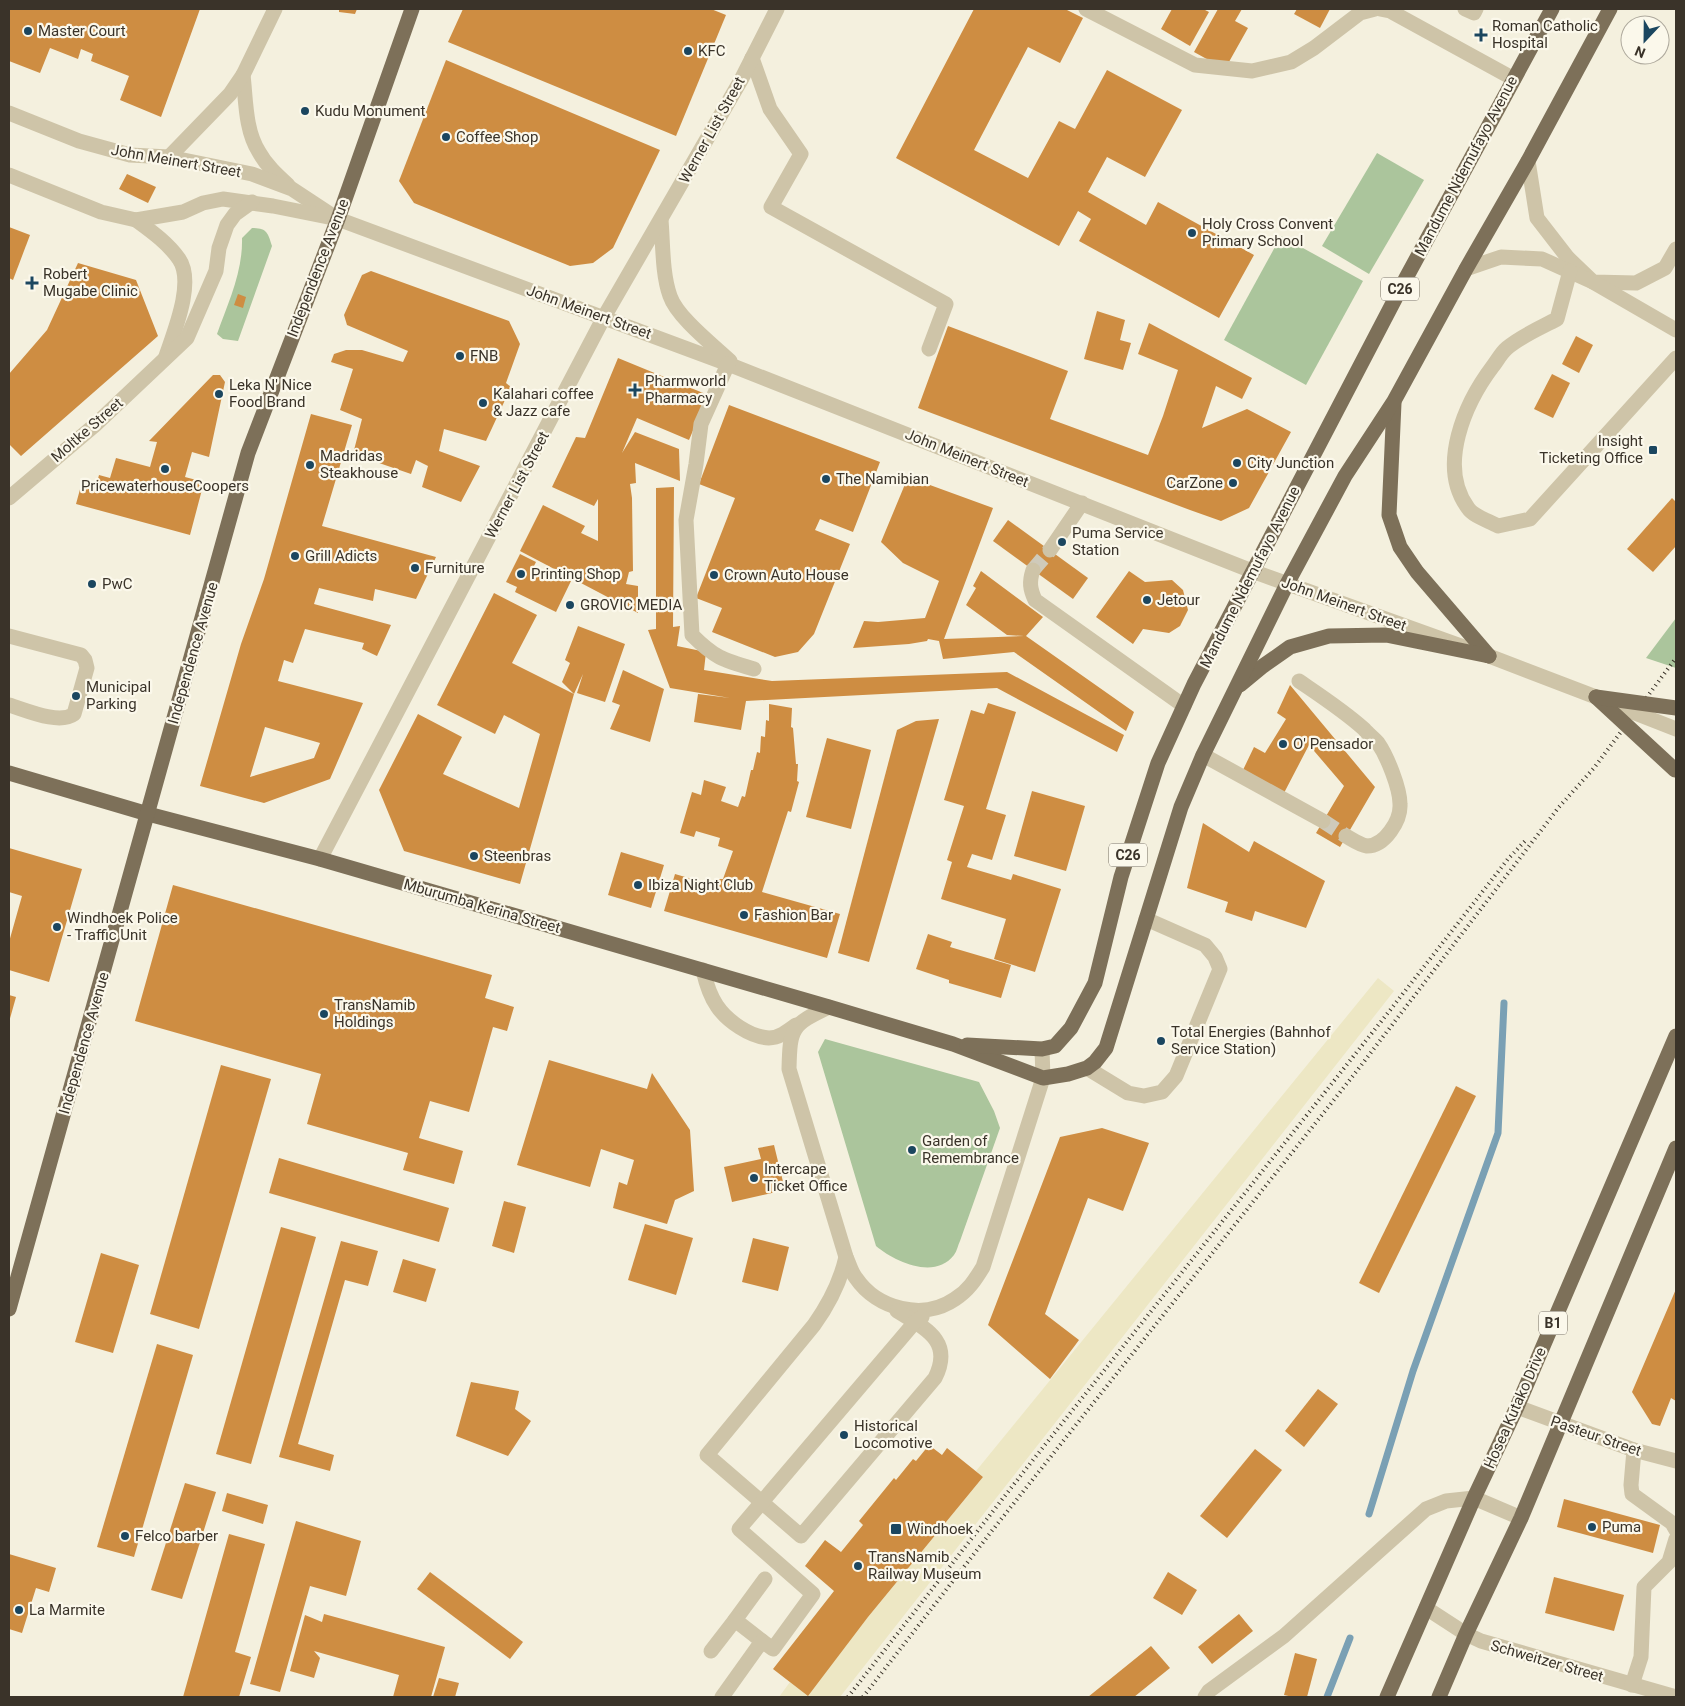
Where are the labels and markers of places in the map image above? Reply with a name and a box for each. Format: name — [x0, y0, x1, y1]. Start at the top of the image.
place label: Roman Catholic Hospital — [1492, 17, 1598, 52]
place label: Master Court — [38, 22, 126, 40]
marker: Master Court — [22, 25, 34, 37]
marker: Roman Catholic Hospital — [1474, 28, 1488, 42]
place label: KFC — [698, 42, 726, 60]
marker: KFC — [682, 45, 694, 57]
place label: Kudu Monument — [315, 102, 426, 120]
marker: Kudu Monument — [299, 105, 311, 117]
place label: Coffee Shop — [456, 128, 538, 146]
marker: Coffee Shop — [440, 131, 452, 143]
place label: Holy Cross Convent Primary School — [1202, 215, 1333, 250]
marker: Holy Cross Convent Primary School — [1186, 227, 1198, 239]
place label: Robert Mugabe Clinic — [43, 265, 138, 300]
marker: Robert Mugabe Clinic — [25, 276, 39, 290]
place label: FNB — [470, 347, 498, 365]
marker: FNB — [454, 350, 466, 362]
place label: Pharmworld Pharmacy — [645, 372, 726, 407]
place label: Leka N' Nice Food Brand — [229, 376, 312, 411]
marker: Pharmworld Pharmacy — [629, 384, 641, 396]
place label: Kalahari coffee & Jazz cafe — [493, 385, 594, 420]
marker: Leka N' Nice Food Brand — [213, 388, 225, 400]
marker: Kalahari coffee & Jazz cafe — [477, 397, 489, 409]
place label: Insight Ticketing Office — [1539, 432, 1643, 467]
marker: Insight Ticketing Office — [1647, 444, 1659, 456]
place label: Madridas Steakhouse — [320, 447, 398, 482]
place label: City Junction — [1247, 454, 1334, 472]
marker: City Junction — [1231, 457, 1243, 469]
marker: Madridas Steakhouse — [304, 459, 316, 471]
marker: PricewaterhouseCoopers — [159, 463, 171, 475]
place label: The Namibian — [836, 470, 929, 488]
marker: The Namibian — [820, 473, 832, 485]
place label: CarZone — [1166, 474, 1223, 492]
place label: PricewaterhouseCoopers — [81, 477, 249, 495]
marker: CarZone — [1227, 477, 1239, 489]
place label: Puma Service Station — [1072, 524, 1164, 559]
marker: Puma Service Station — [1056, 536, 1068, 548]
place label: Grill Adicts — [305, 547, 377, 565]
marker: Grill Adicts — [289, 550, 301, 562]
place label: Furniture — [425, 559, 485, 577]
marker: Furniture — [409, 562, 421, 574]
place label: Printing Shop — [531, 565, 621, 583]
place label: Crown Auto House — [724, 566, 849, 584]
marker: Printing Shop — [515, 568, 527, 580]
marker: Crown Auto House — [708, 569, 720, 581]
place label: PwC — [102, 575, 133, 593]
marker: PwC — [86, 578, 98, 590]
place label: Jetour — [1157, 591, 1200, 609]
marker: Jetour — [1141, 594, 1153, 606]
place label: GROVIC MEDIA — [580, 596, 682, 614]
marker: GROVIC MEDIA — [564, 599, 576, 611]
place label: Municipal Parking — [86, 678, 151, 713]
marker: Municipal Parking — [70, 690, 82, 702]
place label: O' Pensador — [1293, 735, 1373, 753]
marker: O' Pensador — [1277, 738, 1289, 750]
place label: Steenbras — [484, 847, 551, 865]
marker: Steenbras — [468, 850, 480, 862]
place label: Ibiza Night Club — [648, 876, 753, 894]
marker: Ibiza Night Club — [632, 879, 644, 891]
place label: Fashion Bar — [754, 906, 833, 924]
place label: Windhoek Police - Traffic Unit — [67, 909, 178, 944]
marker: Fashion Bar — [738, 909, 750, 921]
marker: Windhoek Police - Traffic Unit — [51, 921, 63, 933]
place label: TransNamib Holdings — [334, 996, 415, 1031]
marker: TransNamib Holdings — [318, 1008, 330, 1020]
place label: Total Energies (Bahnhof Service Station) — [1171, 1023, 1331, 1058]
marker: Total Energies (Bahnhof Service Station) — [1155, 1035, 1167, 1047]
place label: Garden of Remembrance — [922, 1132, 1019, 1167]
marker: Garden of Remembrance — [906, 1144, 918, 1156]
place label: Intercape Ticket Office — [764, 1160, 847, 1195]
marker: Intercape Ticket Office — [748, 1172, 760, 1184]
place label: Historical Locomotive — [854, 1417, 932, 1452]
marker: Historical Locomotive — [838, 1429, 850, 1441]
place label: Puma — [1602, 1518, 1641, 1536]
place label: Windhoek — [907, 1520, 973, 1538]
marker: Puma — [1586, 1521, 1598, 1533]
marker: Windhoek — [889, 1522, 903, 1536]
place label: Felco barber — [135, 1527, 218, 1545]
marker: Felco barber — [119, 1530, 131, 1542]
place label: TransNamib Railway Museum — [868, 1548, 981, 1583]
marker: TransNamib Railway Museum — [852, 1560, 864, 1572]
place label: La Marmite — [29, 1601, 105, 1619]
marker: La Marmite — [13, 1604, 25, 1616]

